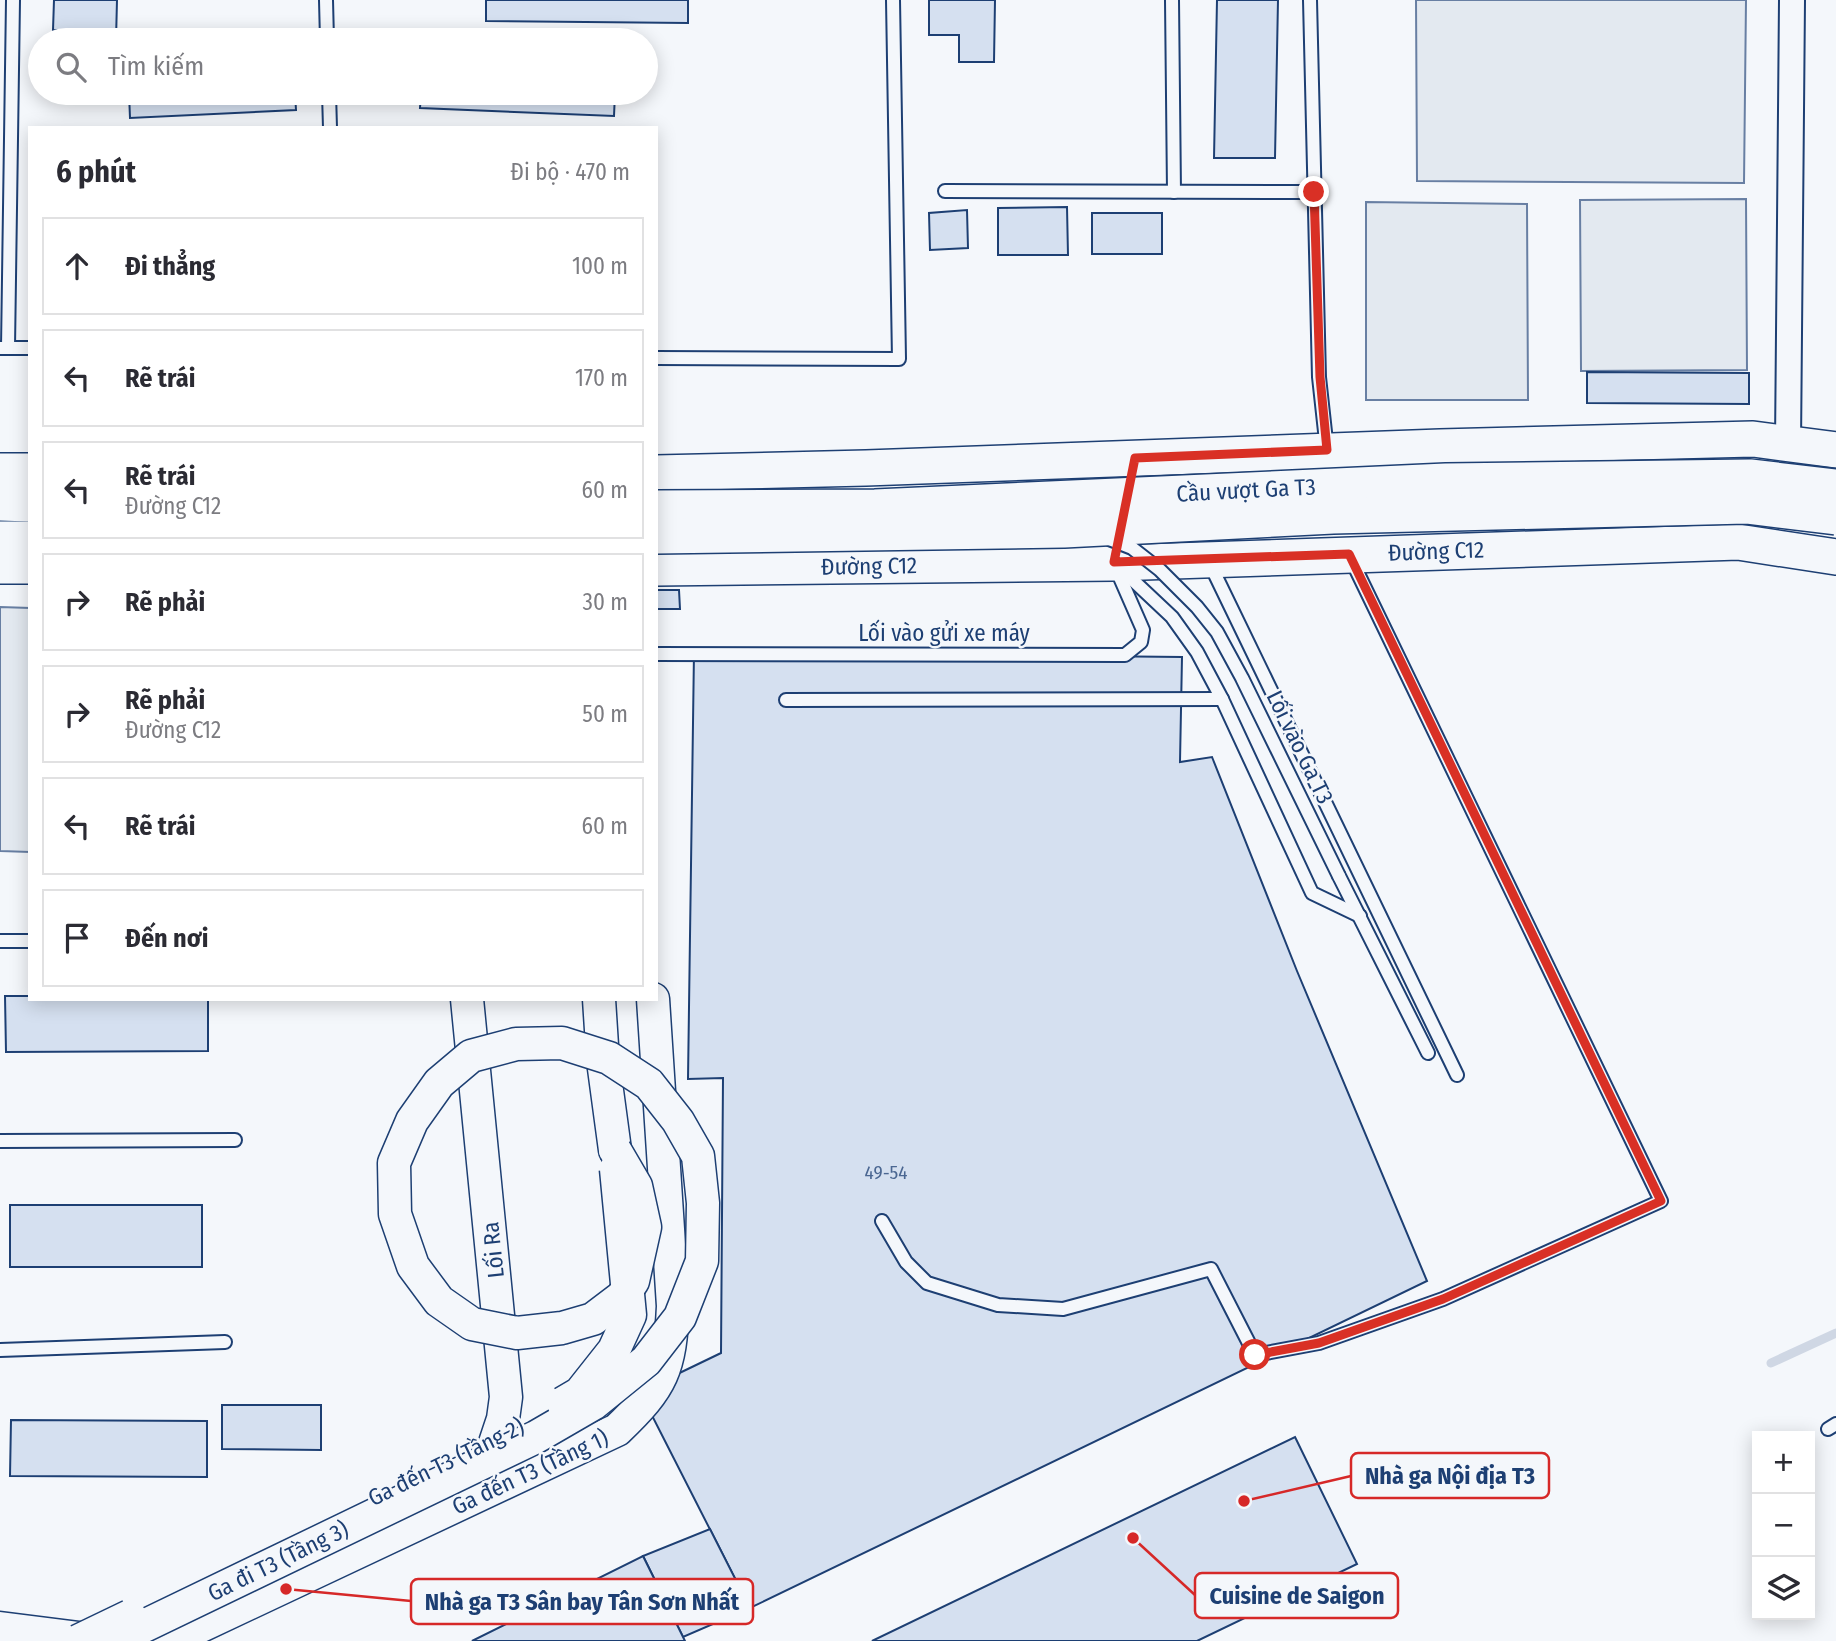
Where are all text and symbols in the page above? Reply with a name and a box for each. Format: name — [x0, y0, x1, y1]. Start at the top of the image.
search box — [28, 28, 658, 105]
icon: search — [52, 48, 90, 86]
text: Tìm kiếm — [108, 51, 204, 82]
text: 6 phút — [56, 154, 136, 190]
text: Đi bộ · 470 m — [510, 158, 630, 186]
route end — [1298, 176, 1329, 207]
icon: ahead — [58, 247, 96, 285]
text: Đi thẳng — [125, 251, 215, 282]
text: 100 m — [572, 252, 628, 280]
icon: left — [58, 359, 96, 397]
text: Rẽ trái — [125, 363, 195, 394]
text: 170 m — [575, 364, 628, 392]
text: Rẽ trái — [125, 461, 195, 492]
icon: left — [58, 471, 96, 509]
street label: Cầu vượt Ga T3 — [1176, 472, 1316, 508]
text: 60 m — [582, 476, 628, 504]
text: Đường C12 — [125, 492, 221, 520]
street label: Đường C12 — [1387, 535, 1485, 567]
street label: Đường C12 — [821, 551, 917, 581]
icon: right — [58, 583, 96, 621]
text: Rẽ phải — [125, 587, 205, 618]
text: 30 m — [583, 588, 628, 616]
street label: Lối vào gửi xe máy — [858, 619, 1031, 647]
text: Rẽ phải — [125, 685, 205, 716]
street label: Lối vào Ga T3 — [1261, 686, 1339, 808]
icon: right — [58, 695, 96, 733]
text: 50 m — [582, 700, 628, 728]
text: Đường C12 — [125, 716, 221, 744]
icon: left — [58, 807, 96, 845]
text: Rẽ trái — [125, 811, 195, 842]
text: 60 m — [582, 812, 628, 840]
icon: arrive — [58, 919, 96, 957]
text: Đến nơi — [125, 923, 208, 954]
house number: 49-54 — [865, 1161, 907, 1184]
street label: Lối Ra — [476, 1220, 510, 1280]
route start — [1239, 1339, 1270, 1370]
street label: Ga đến T3 (Tầng 2) — [363, 1412, 529, 1512]
street label: Ga đến T3 (Tầng 1) — [447, 1424, 613, 1520]
map controls — [1752, 1431, 1815, 1620]
button: + — [1752, 1431, 1815, 1494]
callout: Nhà ga Nội địa T3 — [1351, 1453, 1549, 1498]
text: Nhà ga Nội địa T3 — [1365, 1462, 1535, 1490]
button: − — [1752, 1494, 1815, 1557]
street label: Ga đi T3 (Tầng 3) — [203, 1515, 353, 1607]
button: layers — [1752, 1557, 1815, 1620]
callout: Cuisine de Saigon — [1195, 1573, 1398, 1618]
callout: Nhà ga T3 Sân bay Tân Sơn Nhất — [411, 1579, 753, 1624]
text: Cuisine de Saigon — [1210, 1582, 1384, 1610]
text: Nhà ga T3 Sân bay Tân Sơn Nhất — [425, 1586, 740, 1616]

